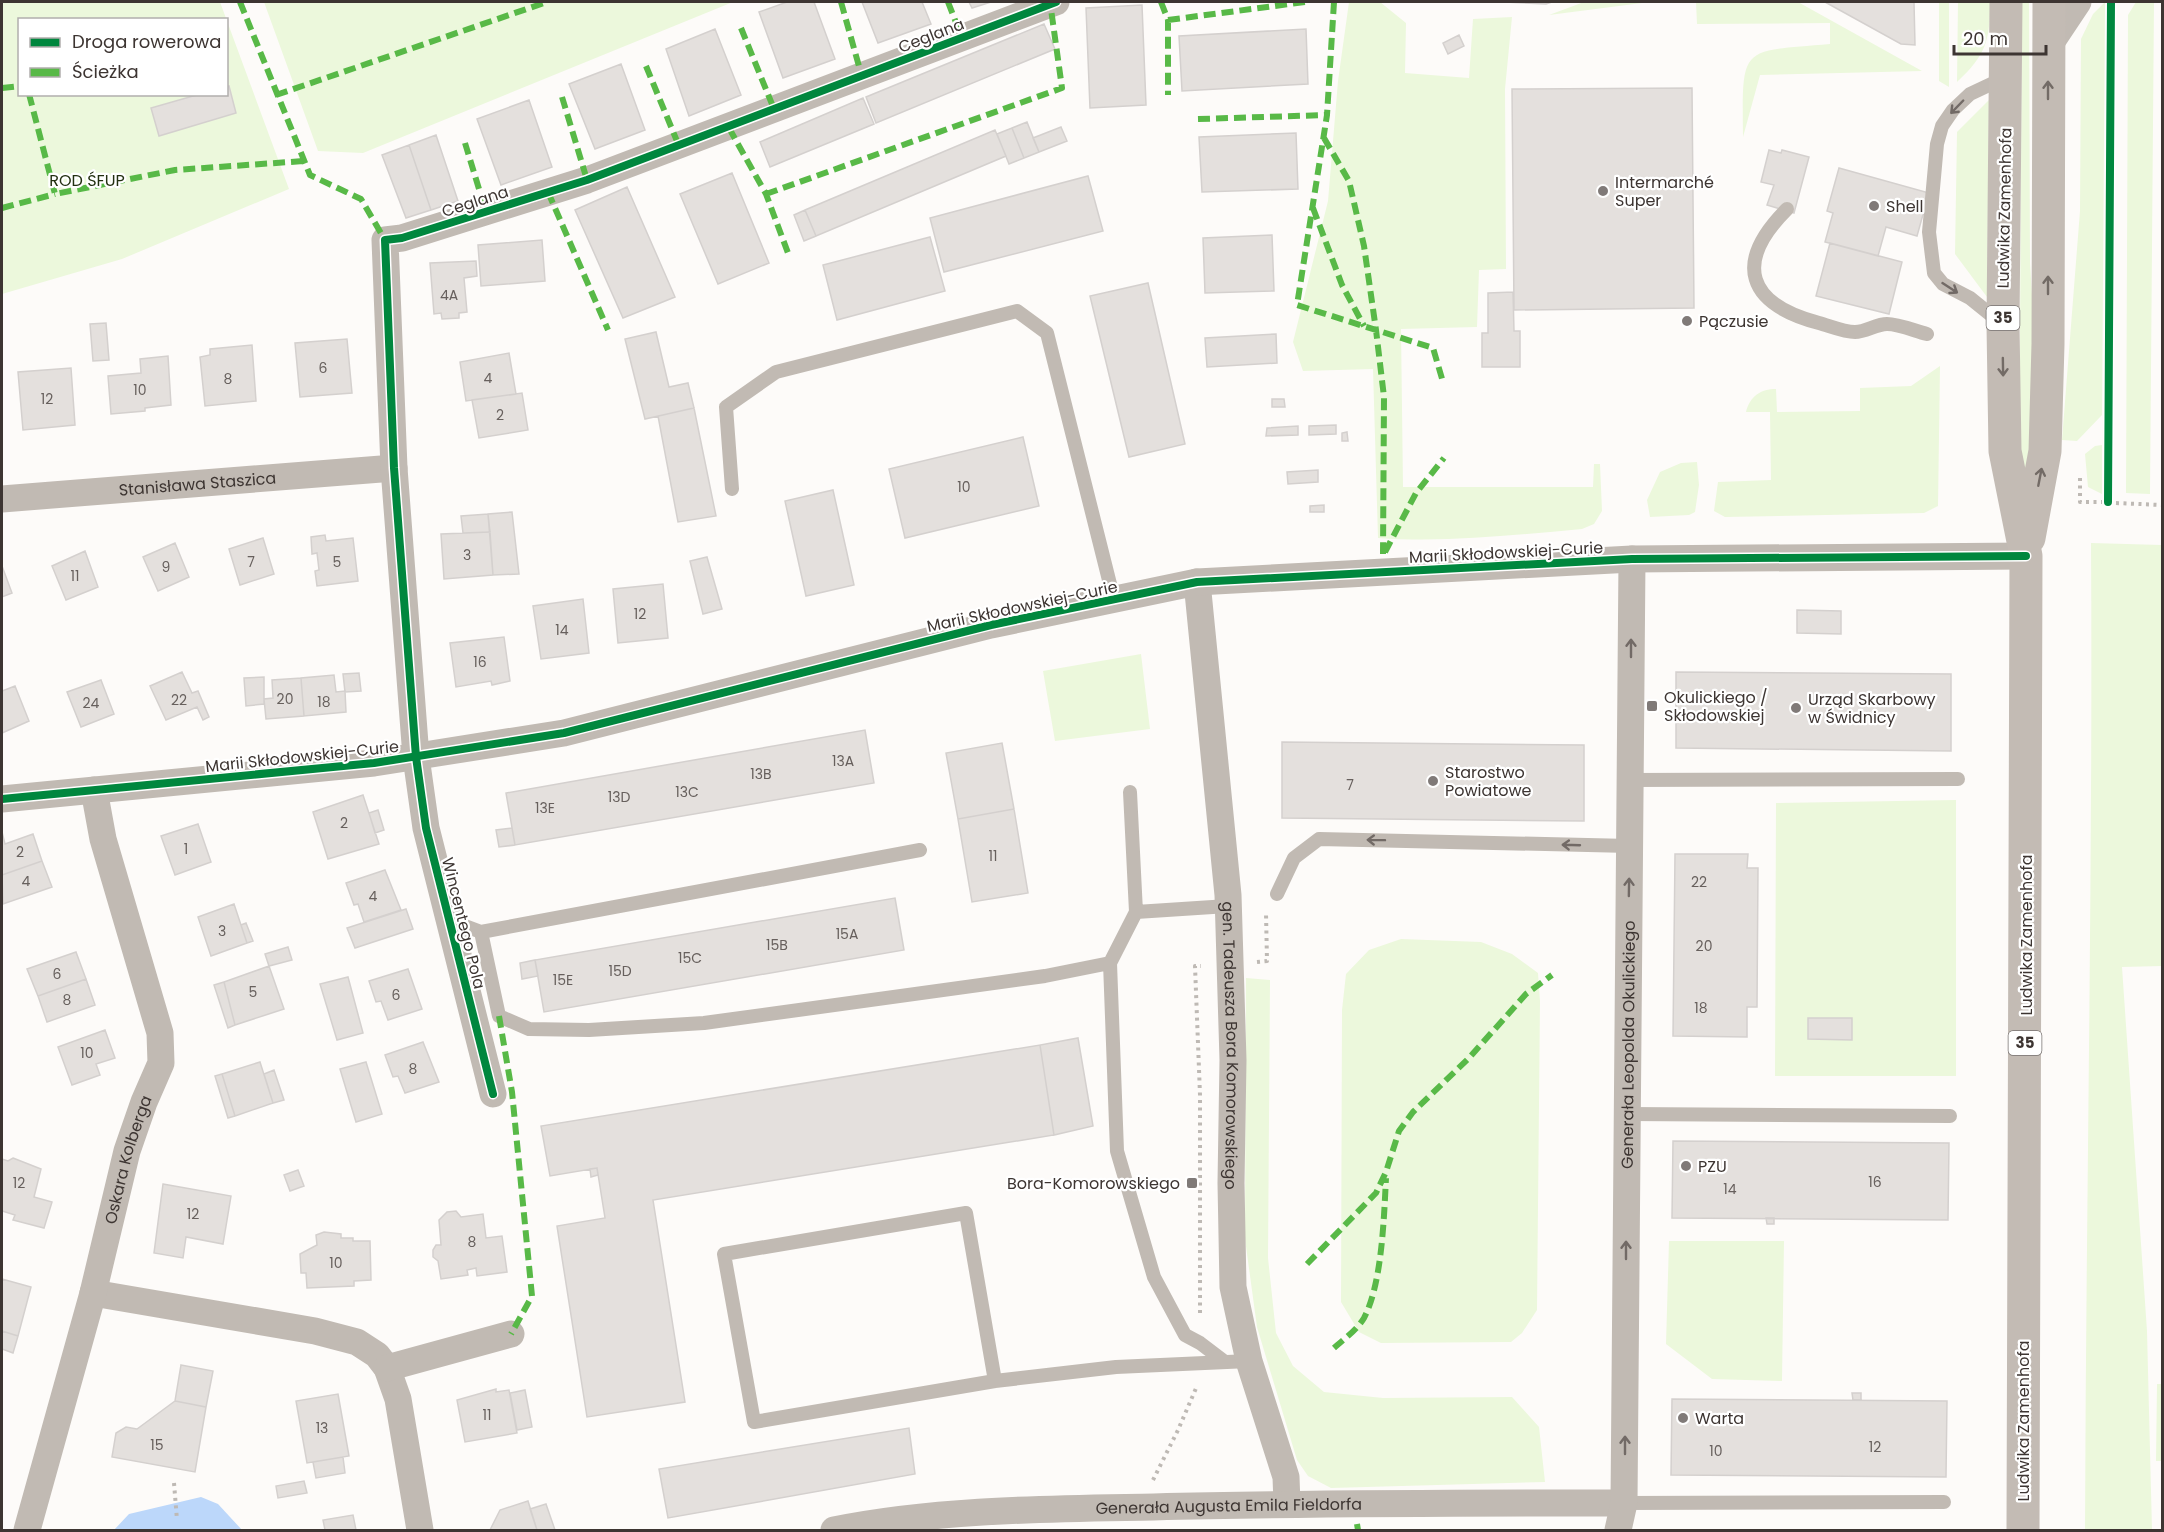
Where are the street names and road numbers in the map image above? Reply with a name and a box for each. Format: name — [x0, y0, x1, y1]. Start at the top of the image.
street label: Ceglana — [895, 12, 967, 59]
street label: Ludwika Zamenhofa — [1992, 127, 2017, 289]
street label: Ceglana — [439, 180, 511, 223]
road number: 35 — [1986, 306, 2020, 330]
street label: Stanisława Staszica — [118, 466, 277, 502]
street label: Marii Skłodowskiej-Curie — [1408, 536, 1604, 569]
street label: Marii Skłodowskiej-Curie — [925, 575, 1120, 638]
street label: Marii Skłodowskiej-Curie — [204, 735, 400, 778]
street label: Ludwika Zamenhofa — [2015, 854, 2038, 1016]
street label: Wincentego Pola — [436, 855, 491, 991]
street label: gen. Tadeusza Bora Komorowskiego — [1216, 901, 1244, 1190]
street label: Generała Leopolda Okulickiego — [1616, 920, 1641, 1169]
road number: 35 — [2008, 1031, 2042, 1055]
street label: Oskara Kolberga — [99, 1091, 158, 1226]
street label: Ludwika Zamenhofa — [2012, 1340, 2035, 1502]
street label: Generała Augusta Emila Fieldorfa — [1095, 1493, 1362, 1520]

